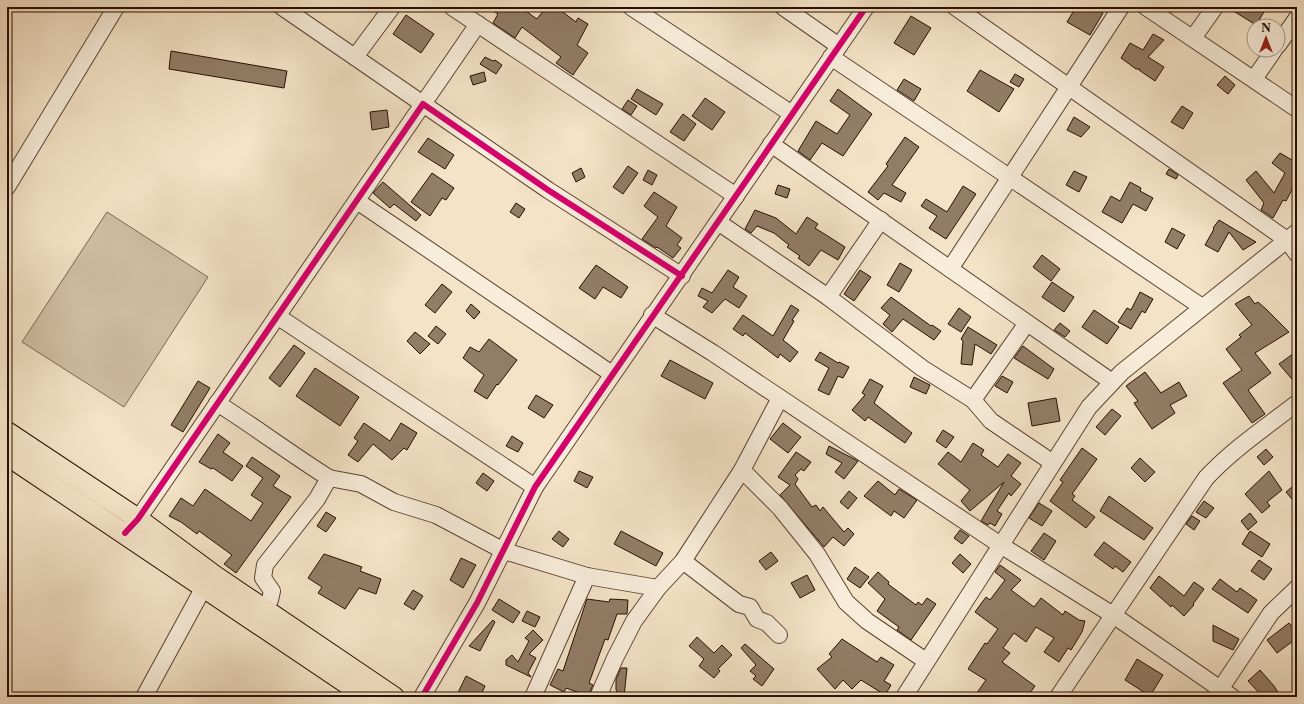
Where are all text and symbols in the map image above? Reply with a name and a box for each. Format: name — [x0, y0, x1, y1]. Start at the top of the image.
north arrow — [1246, 18, 1286, 58]
text: N — [1261, 21, 1271, 35]

